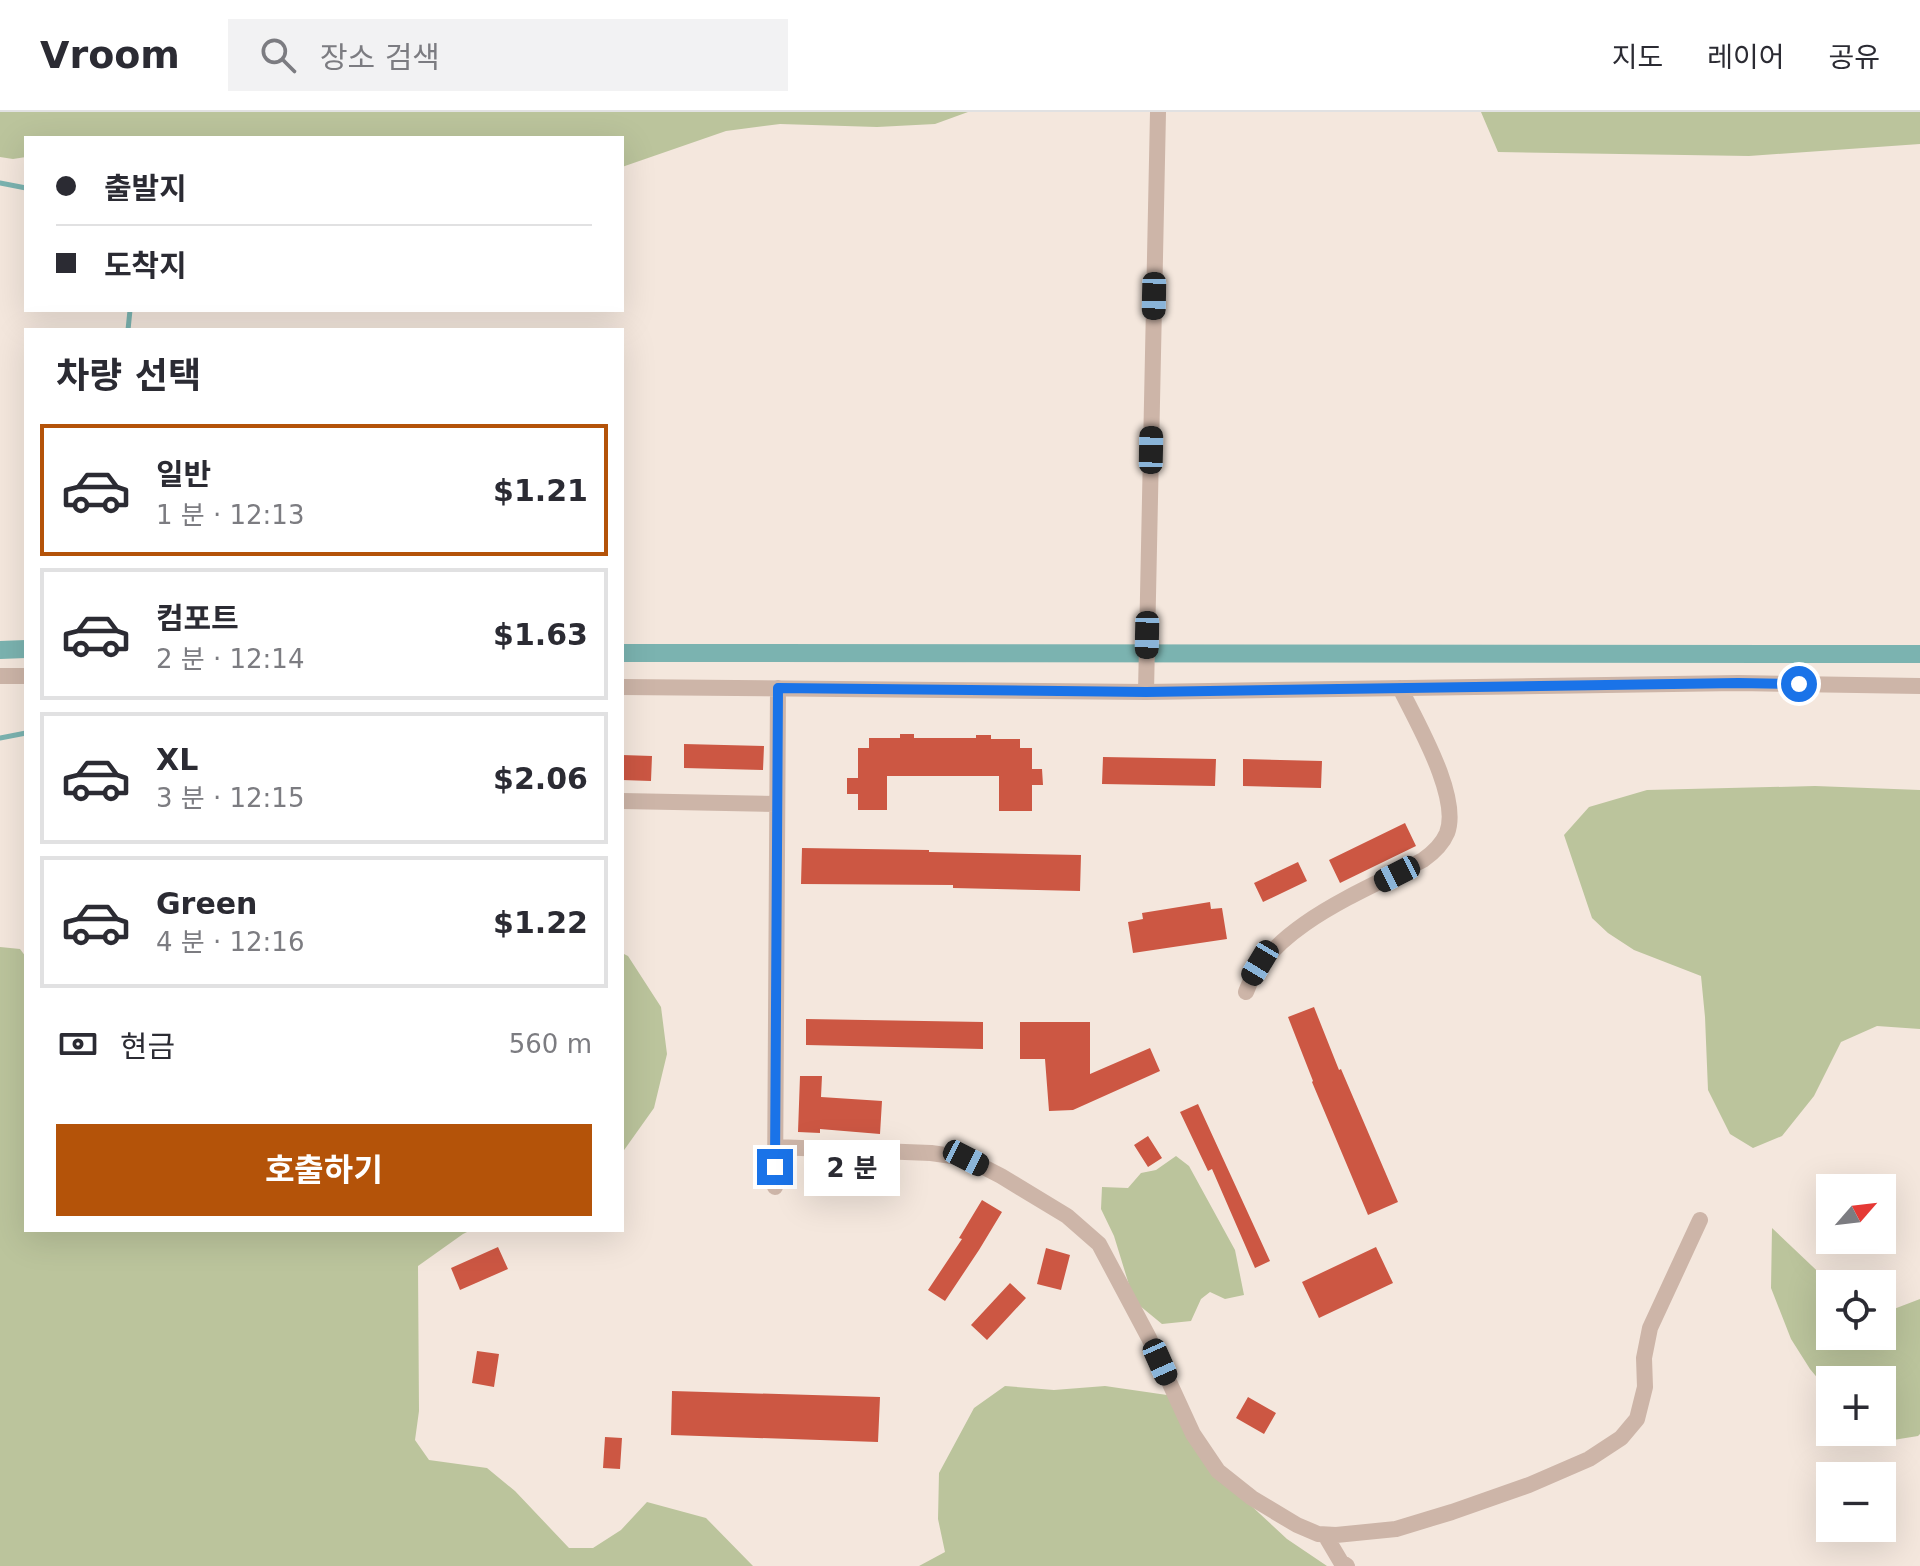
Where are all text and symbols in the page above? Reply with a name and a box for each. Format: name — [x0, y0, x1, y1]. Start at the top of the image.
search box — [228, 19, 788, 91]
text: Vroom — [40, 33, 180, 77]
icon: search — [256, 33, 300, 77]
text: 장소 검색 — [320, 40, 440, 75]
text: 지도 — [1612, 41, 1663, 74]
text: 레이어 — [1707, 41, 1784, 74]
text: 공유 — [1828, 41, 1880, 74]
text: 출발지 — [104, 171, 187, 206]
text: 도착지 — [104, 248, 187, 283]
car — [1142, 272, 1166, 320]
text: 차량 선택 — [56, 355, 201, 396]
car — [1139, 426, 1163, 474]
icon: car — [60, 454, 132, 526]
text: 일반 — [156, 457, 211, 492]
text: $1.21 — [493, 473, 588, 508]
text: 1 분 · 12:13 — [156, 500, 304, 530]
icon: car — [60, 598, 132, 670]
text: 컴포트 — [156, 601, 239, 636]
car — [1135, 611, 1159, 659]
text: $1.63 — [493, 617, 588, 652]
text: 2 분 · 12:14 — [156, 644, 304, 674]
route start — [1781, 666, 1817, 702]
icon: car — [60, 742, 132, 814]
text: XL — [156, 742, 198, 777]
text: $2.06 — [493, 761, 588, 796]
text: 3 분 · 12:15 — [156, 783, 304, 813]
car — [1370, 852, 1424, 896]
icon: car — [60, 886, 132, 958]
text: Green — [156, 886, 257, 921]
text: $1.22 — [493, 905, 588, 940]
text: 4 분 · 12:16 — [156, 927, 304, 957]
car — [1237, 936, 1283, 990]
icon: cash — [56, 1022, 100, 1066]
text: 현금 — [120, 1029, 175, 1064]
text: 560 m — [509, 1029, 592, 1059]
button: 호출하기 — [56, 1124, 592, 1216]
car — [939, 1136, 993, 1180]
callout: 2 분 — [803, 1139, 899, 1195]
route end — [757, 1149, 793, 1185]
text: 2 분 — [826, 1153, 878, 1183]
north arrow — [1816, 1174, 1896, 1254]
map controls — [1816, 1174, 1896, 1542]
button: locate — [1816, 1270, 1896, 1350]
car — [1139, 1335, 1181, 1389]
button: + — [1816, 1366, 1896, 1446]
button: − — [1816, 1462, 1896, 1542]

